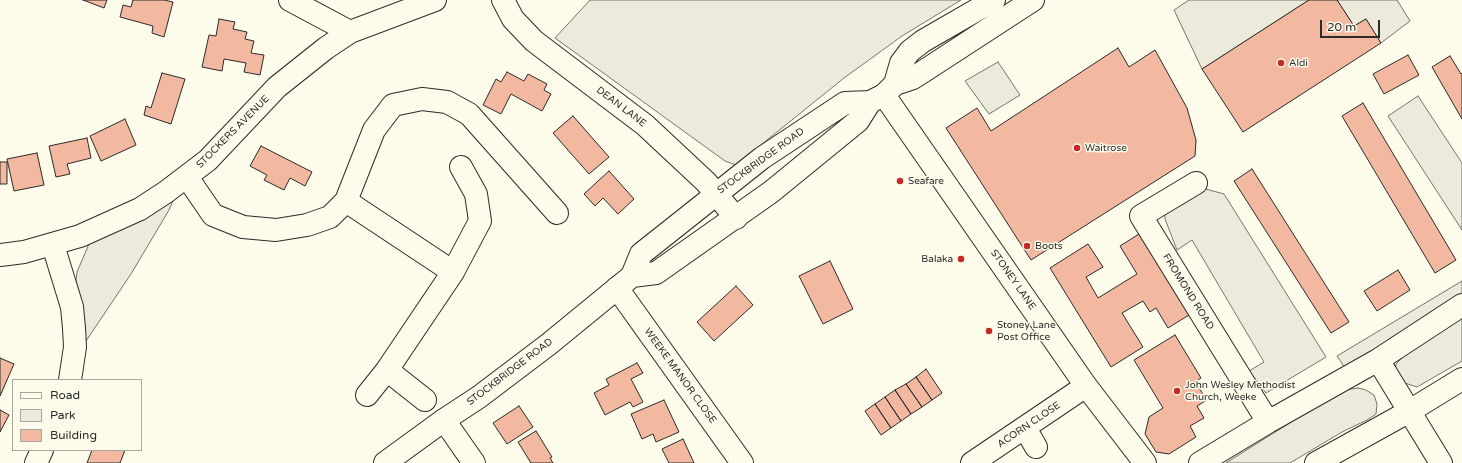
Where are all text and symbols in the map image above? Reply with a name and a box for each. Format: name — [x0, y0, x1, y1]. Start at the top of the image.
scale bar — [1322, 12, 1382, 38]
text: 20 m — [1327, 20, 1356, 34]
place label: Aldi — [1289, 57, 1308, 69]
marker: Aldi — [1276, 58, 1286, 68]
street label: DEAN LANE — [594, 84, 648, 130]
street label: STOCKERS AVENUE — [194, 93, 272, 171]
street label: STOCKBRIDGE ROAD — [715, 125, 807, 197]
place label: Waitrose — [1085, 142, 1127, 154]
marker: Waitrose — [1072, 143, 1082, 153]
place label: Seafare — [908, 175, 944, 187]
marker: Seafare — [895, 176, 905, 186]
place label: Boots — [1035, 240, 1063, 252]
marker: Boots — [1022, 241, 1032, 251]
street label: STONEY LANE — [988, 248, 1038, 312]
street label: FROMOND ROAD — [1160, 252, 1216, 332]
place label: Balaka — [921, 253, 953, 265]
marker: Balaka — [956, 254, 966, 264]
place label: Stoney Lane Post Office — [997, 319, 1056, 342]
street label: WEEKE MANOR CLOSE — [641, 326, 719, 426]
marker: Stoney Lane Post Office — [984, 326, 994, 336]
street label: STOCKBRIDGE ROAD — [465, 336, 555, 408]
legend — [12, 379, 142, 451]
place label: John Wesley Methodist Church, Weeke — [1185, 379, 1295, 402]
marker: John Wesley Methodist Church, Weeke — [1172, 386, 1182, 396]
text: Road — [50, 388, 80, 402]
street label: ACORN CLOSE — [995, 400, 1063, 450]
text: Park — [50, 408, 76, 422]
text: Building — [50, 428, 97, 442]

